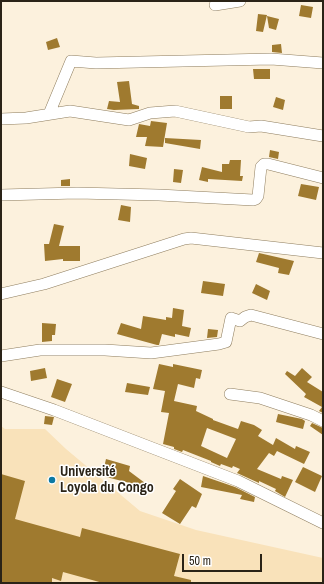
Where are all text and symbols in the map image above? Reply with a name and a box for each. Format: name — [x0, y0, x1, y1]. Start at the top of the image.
place label: Université Loyola du Congo — [60, 464, 154, 496]
marker: Université Loyola du Congo — [47, 475, 57, 485]
scale bar — [184, 546, 264, 572]
text: 50 m — [189, 553, 211, 569]

